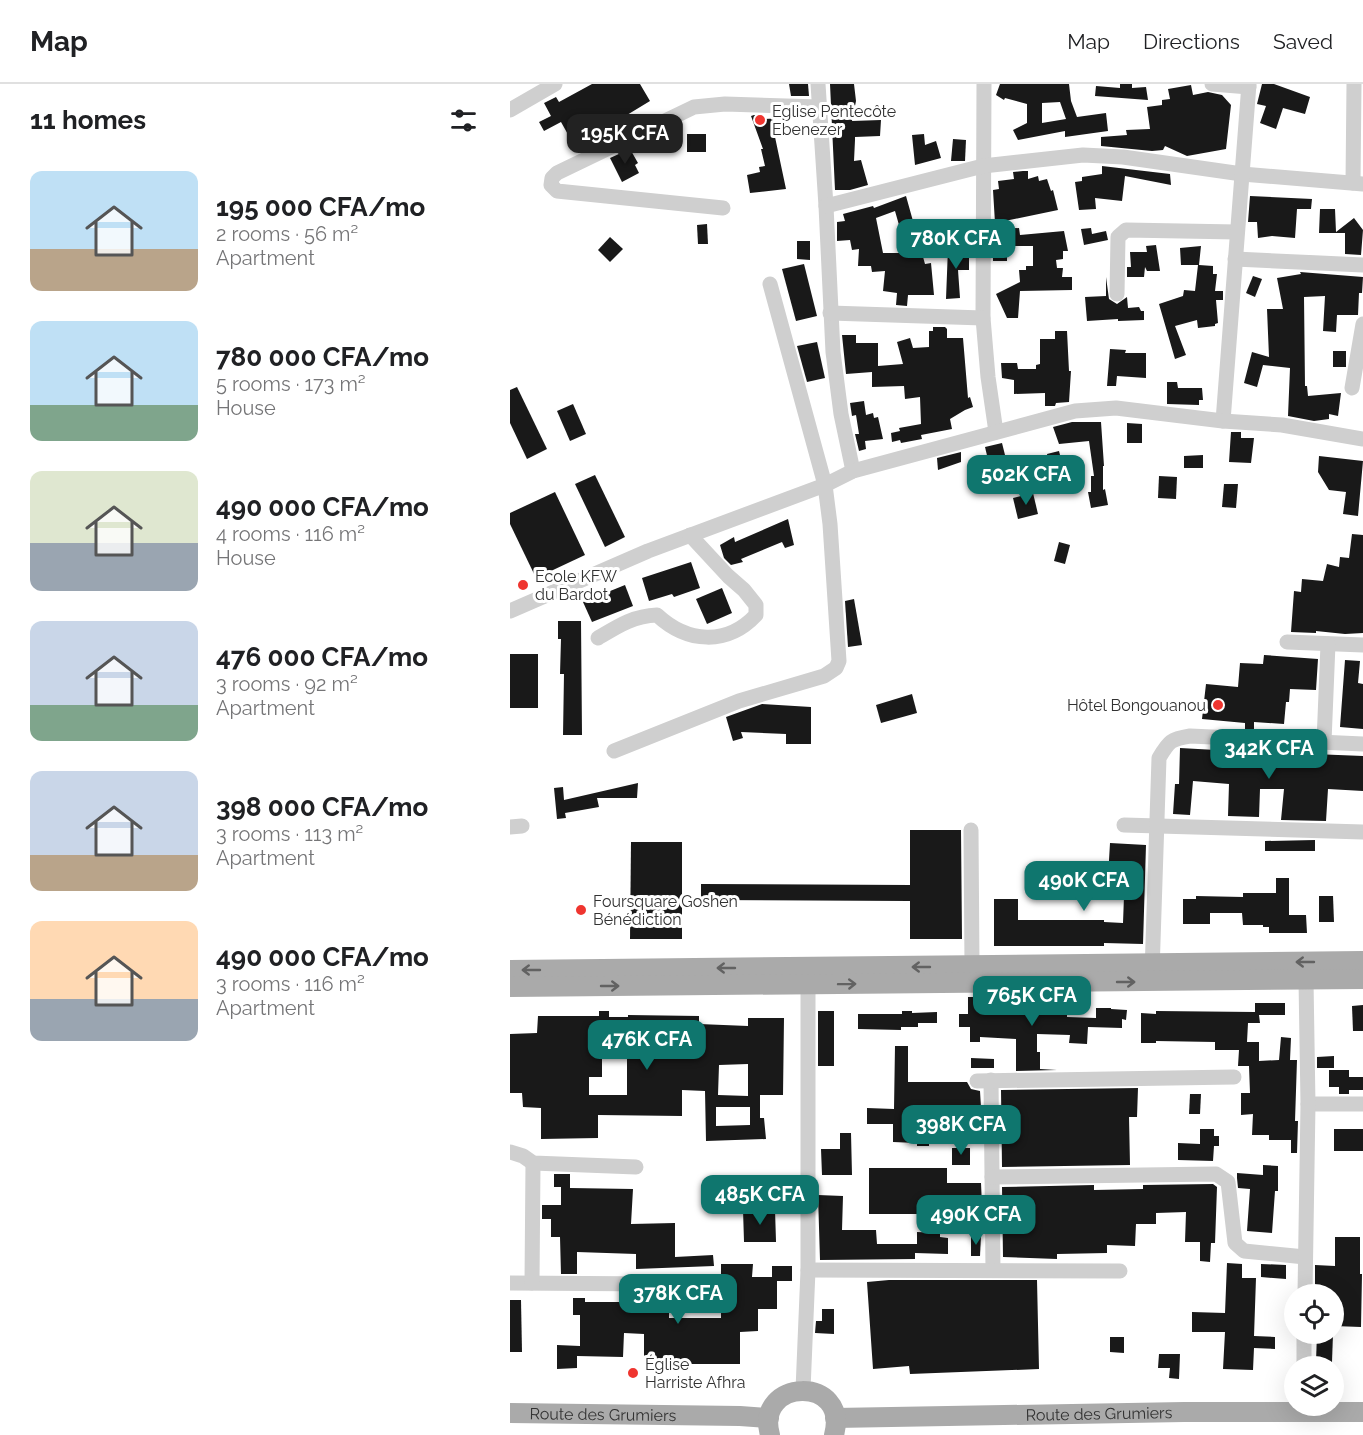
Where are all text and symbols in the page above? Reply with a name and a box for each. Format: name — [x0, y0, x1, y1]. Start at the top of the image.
text: Map — [30, 25, 88, 58]
text: Map — [1067, 29, 1110, 54]
text: Directions — [1143, 29, 1240, 54]
text: Saved — [1273, 29, 1333, 54]
place label: Eglise Pentecôte Ebenezer — [772, 102, 896, 139]
icon: filters — [447, 104, 480, 137]
text: 11 homes — [30, 105, 146, 135]
marker: Eglise Pentecôte Ebenezer — [753, 113, 767, 127]
pin: 195K CFA — [563, 114, 687, 165]
text: 195K CFA — [581, 121, 669, 145]
text: 195 000 CFA/mo — [216, 192, 425, 222]
icon: home — [78, 195, 150, 267]
pin: 780K CFA — [894, 219, 1018, 270]
text: 2 rooms · 56 m² — [216, 222, 358, 246]
text: 780K CFA — [910, 226, 1002, 250]
text: Apartment — [216, 246, 315, 270]
text: 780 000 CFA/mo — [216, 342, 429, 372]
icon: home — [78, 345, 150, 417]
text: 5 rooms · 173 m² — [216, 372, 366, 396]
text: House — [216, 396, 276, 420]
pin: 502K CFA — [964, 455, 1088, 506]
text: 502K CFA — [981, 462, 1071, 486]
text: 490 000 CFA/mo — [216, 492, 429, 522]
icon: home — [78, 495, 150, 567]
text: 4 rooms · 116 m² — [216, 522, 365, 546]
text: House — [216, 546, 276, 570]
place label: Ecole KFW du Bardot — [535, 567, 617, 604]
marker: Ecole KFW du Bardot — [516, 578, 530, 592]
text: 476 000 CFA/mo — [216, 642, 428, 672]
icon: home — [78, 645, 150, 717]
text: 3 rooms · 92 m² — [216, 672, 358, 696]
text: Apartment — [216, 696, 315, 720]
place label: Hôtel Bongouanou — [1067, 696, 1206, 715]
marker: Hôtel Bongouanou — [1211, 698, 1225, 712]
pin: 342K CFA — [1207, 729, 1331, 780]
text: 342K CFA — [1224, 736, 1314, 760]
text: 398 000 CFA/mo — [216, 792, 428, 822]
icon: home — [78, 795, 150, 867]
text: 3 rooms · 113 m² — [216, 822, 363, 846]
text: Apartment — [216, 846, 315, 870]
pin: 490K CFA — [1022, 861, 1146, 912]
text: 490K CFA — [1038, 868, 1130, 892]
place label: Foursquare Goshen Bénédiction — [593, 892, 738, 929]
marker: Foursquare Goshen Bénédiction — [574, 903, 588, 917]
text: 490 000 CFA/mo — [216, 942, 429, 972]
icon: home — [78, 945, 150, 1017]
one-way arrow — [1295, 956, 1315, 968]
one-way arrow — [911, 961, 931, 973]
one-way arrow — [716, 963, 736, 974]
one-way arrow — [521, 964, 541, 976]
text: 3 rooms · 116 m² — [216, 972, 365, 996]
pin: 765K CFA — [970, 976, 1094, 1027]
one-way arrow — [1116, 976, 1136, 988]
one-way arrow — [837, 978, 857, 990]
one-way arrow — [600, 980, 620, 992]
text: 765K CFA — [987, 983, 1077, 1007]
text: Apartment — [216, 996, 315, 1020]
pin: 476K CFA — [585, 1020, 709, 1071]
text: 476K CFA — [602, 1027, 692, 1051]
pin: 398K CFA — [899, 1105, 1023, 1156]
text: 398K CFA — [916, 1112, 1006, 1136]
pin: 485K CFA — [698, 1175, 822, 1226]
text: 485K CFA — [715, 1182, 805, 1206]
pin: 490K CFA — [914, 1195, 1038, 1246]
text: 490K CFA — [930, 1202, 1022, 1226]
pin: 378K CFA — [616, 1274, 740, 1325]
text: 378K CFA — [633, 1281, 723, 1305]
map controls — [1284, 1284, 1344, 1416]
button: locate — [1284, 1284, 1344, 1344]
place label: Église Harriste Afhra — [645, 1354, 746, 1392]
button: layers — [1284, 1356, 1344, 1416]
marker: Église Harriste Afhra — [626, 1366, 640, 1380]
street label: Route des Grumiers — [1025, 1403, 1173, 1424]
street label: Route des Grumiers — [529, 1404, 677, 1425]

